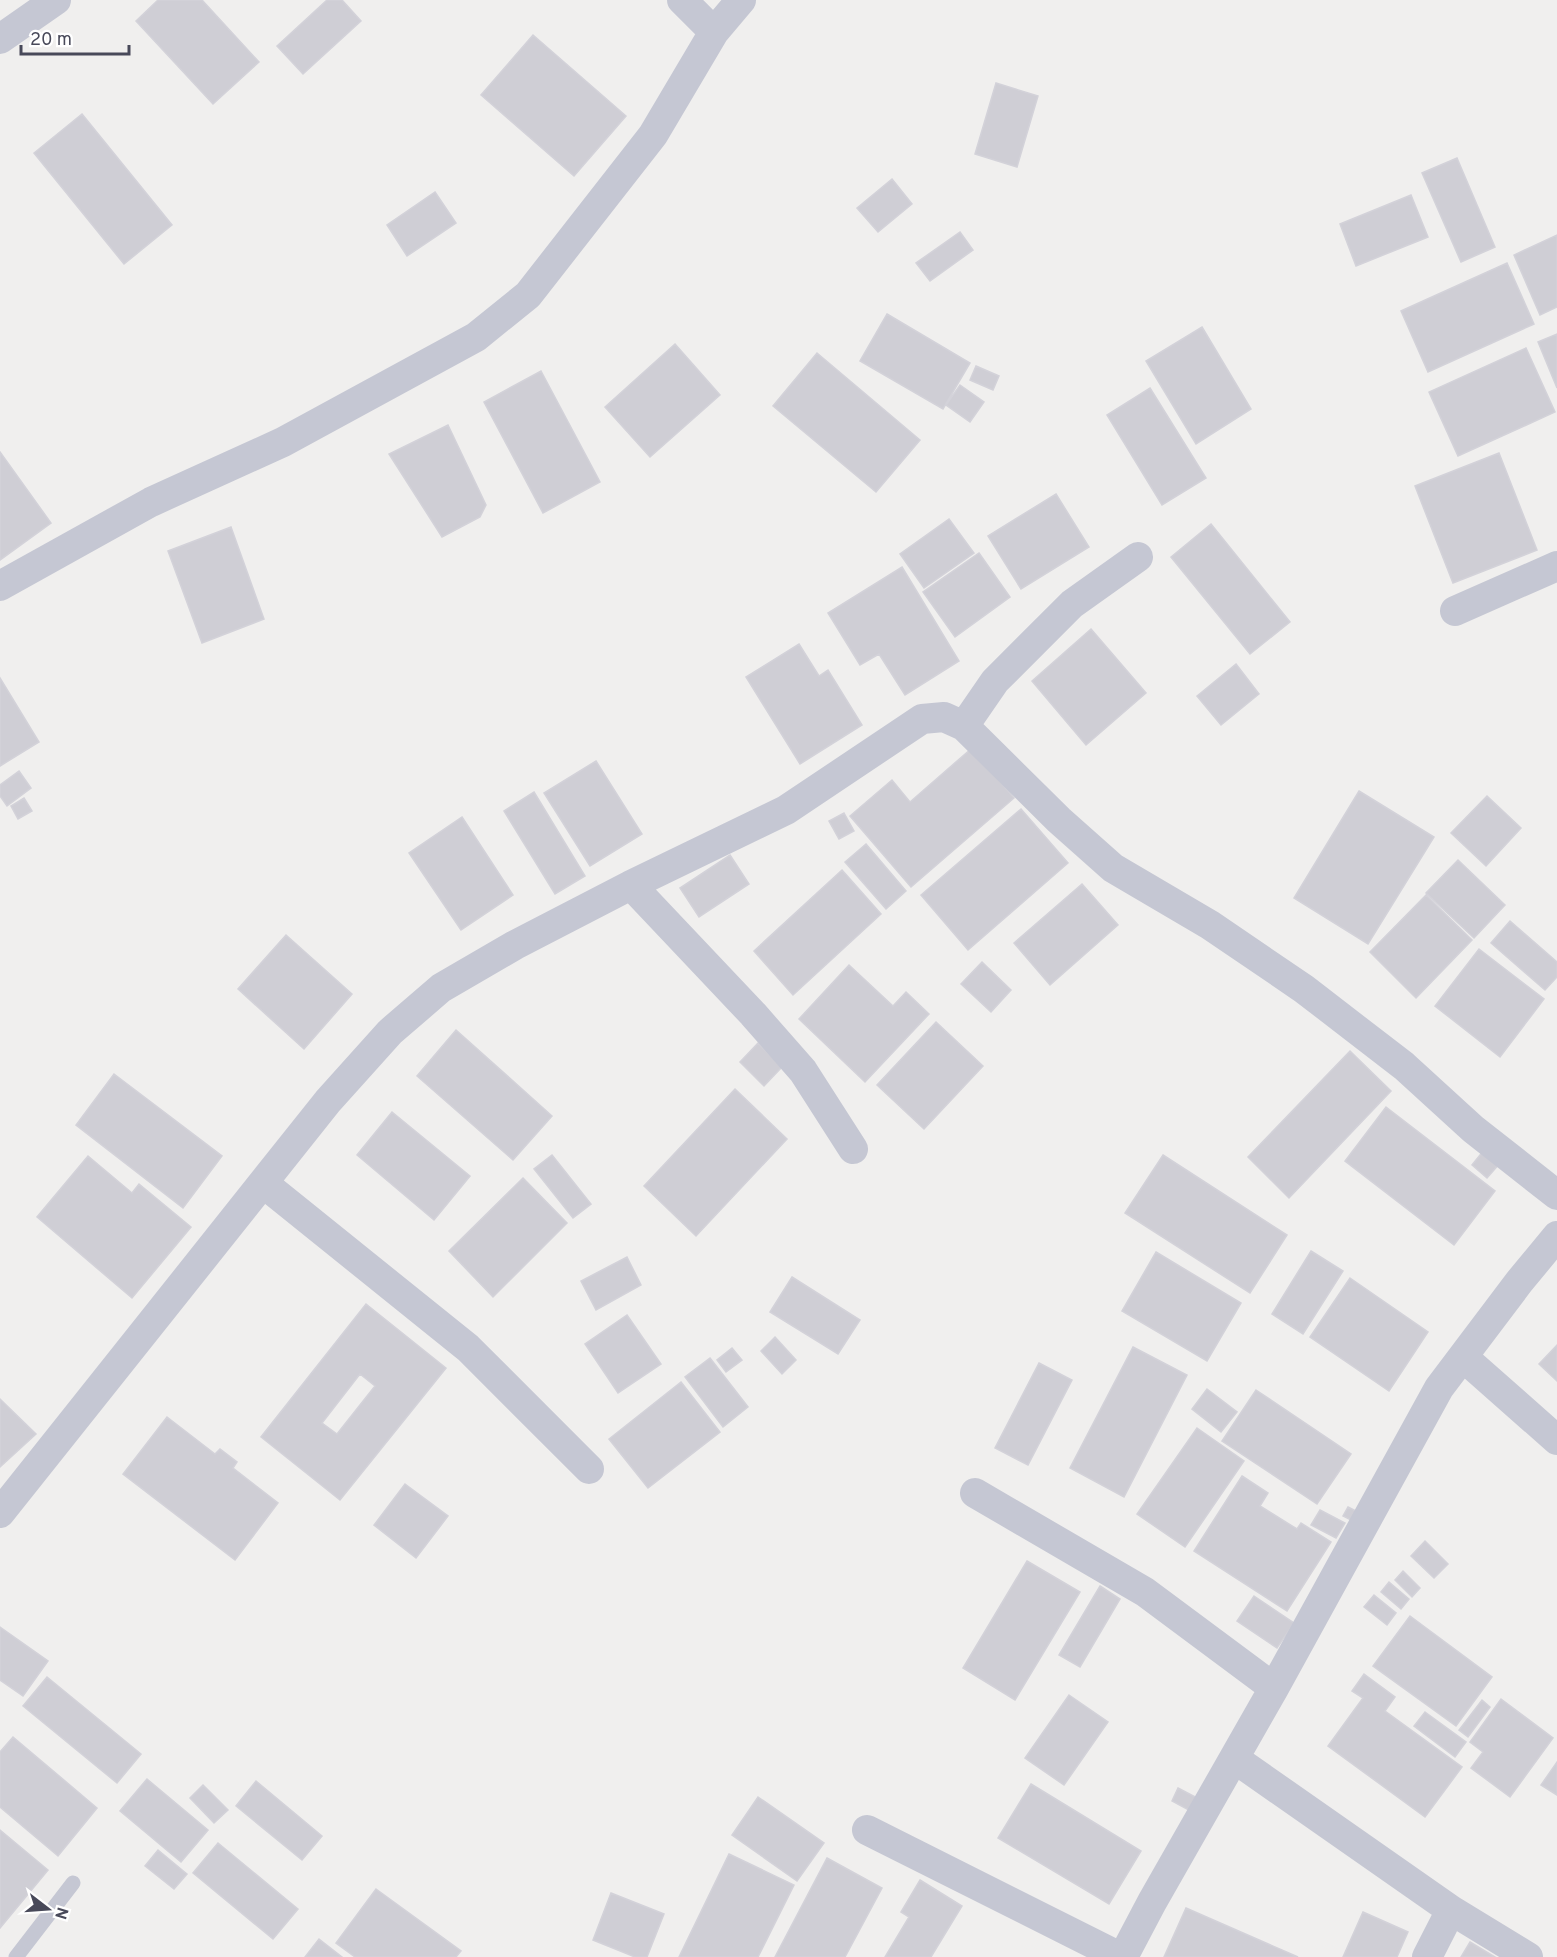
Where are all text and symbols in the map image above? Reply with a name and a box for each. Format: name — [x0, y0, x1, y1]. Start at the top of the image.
scale bar — [21, 18, 129, 56]
text: 20 m — [30, 29, 72, 52]
north arrow — [18, 1879, 78, 1939]
text: N — [49, 1904, 72, 1921]

